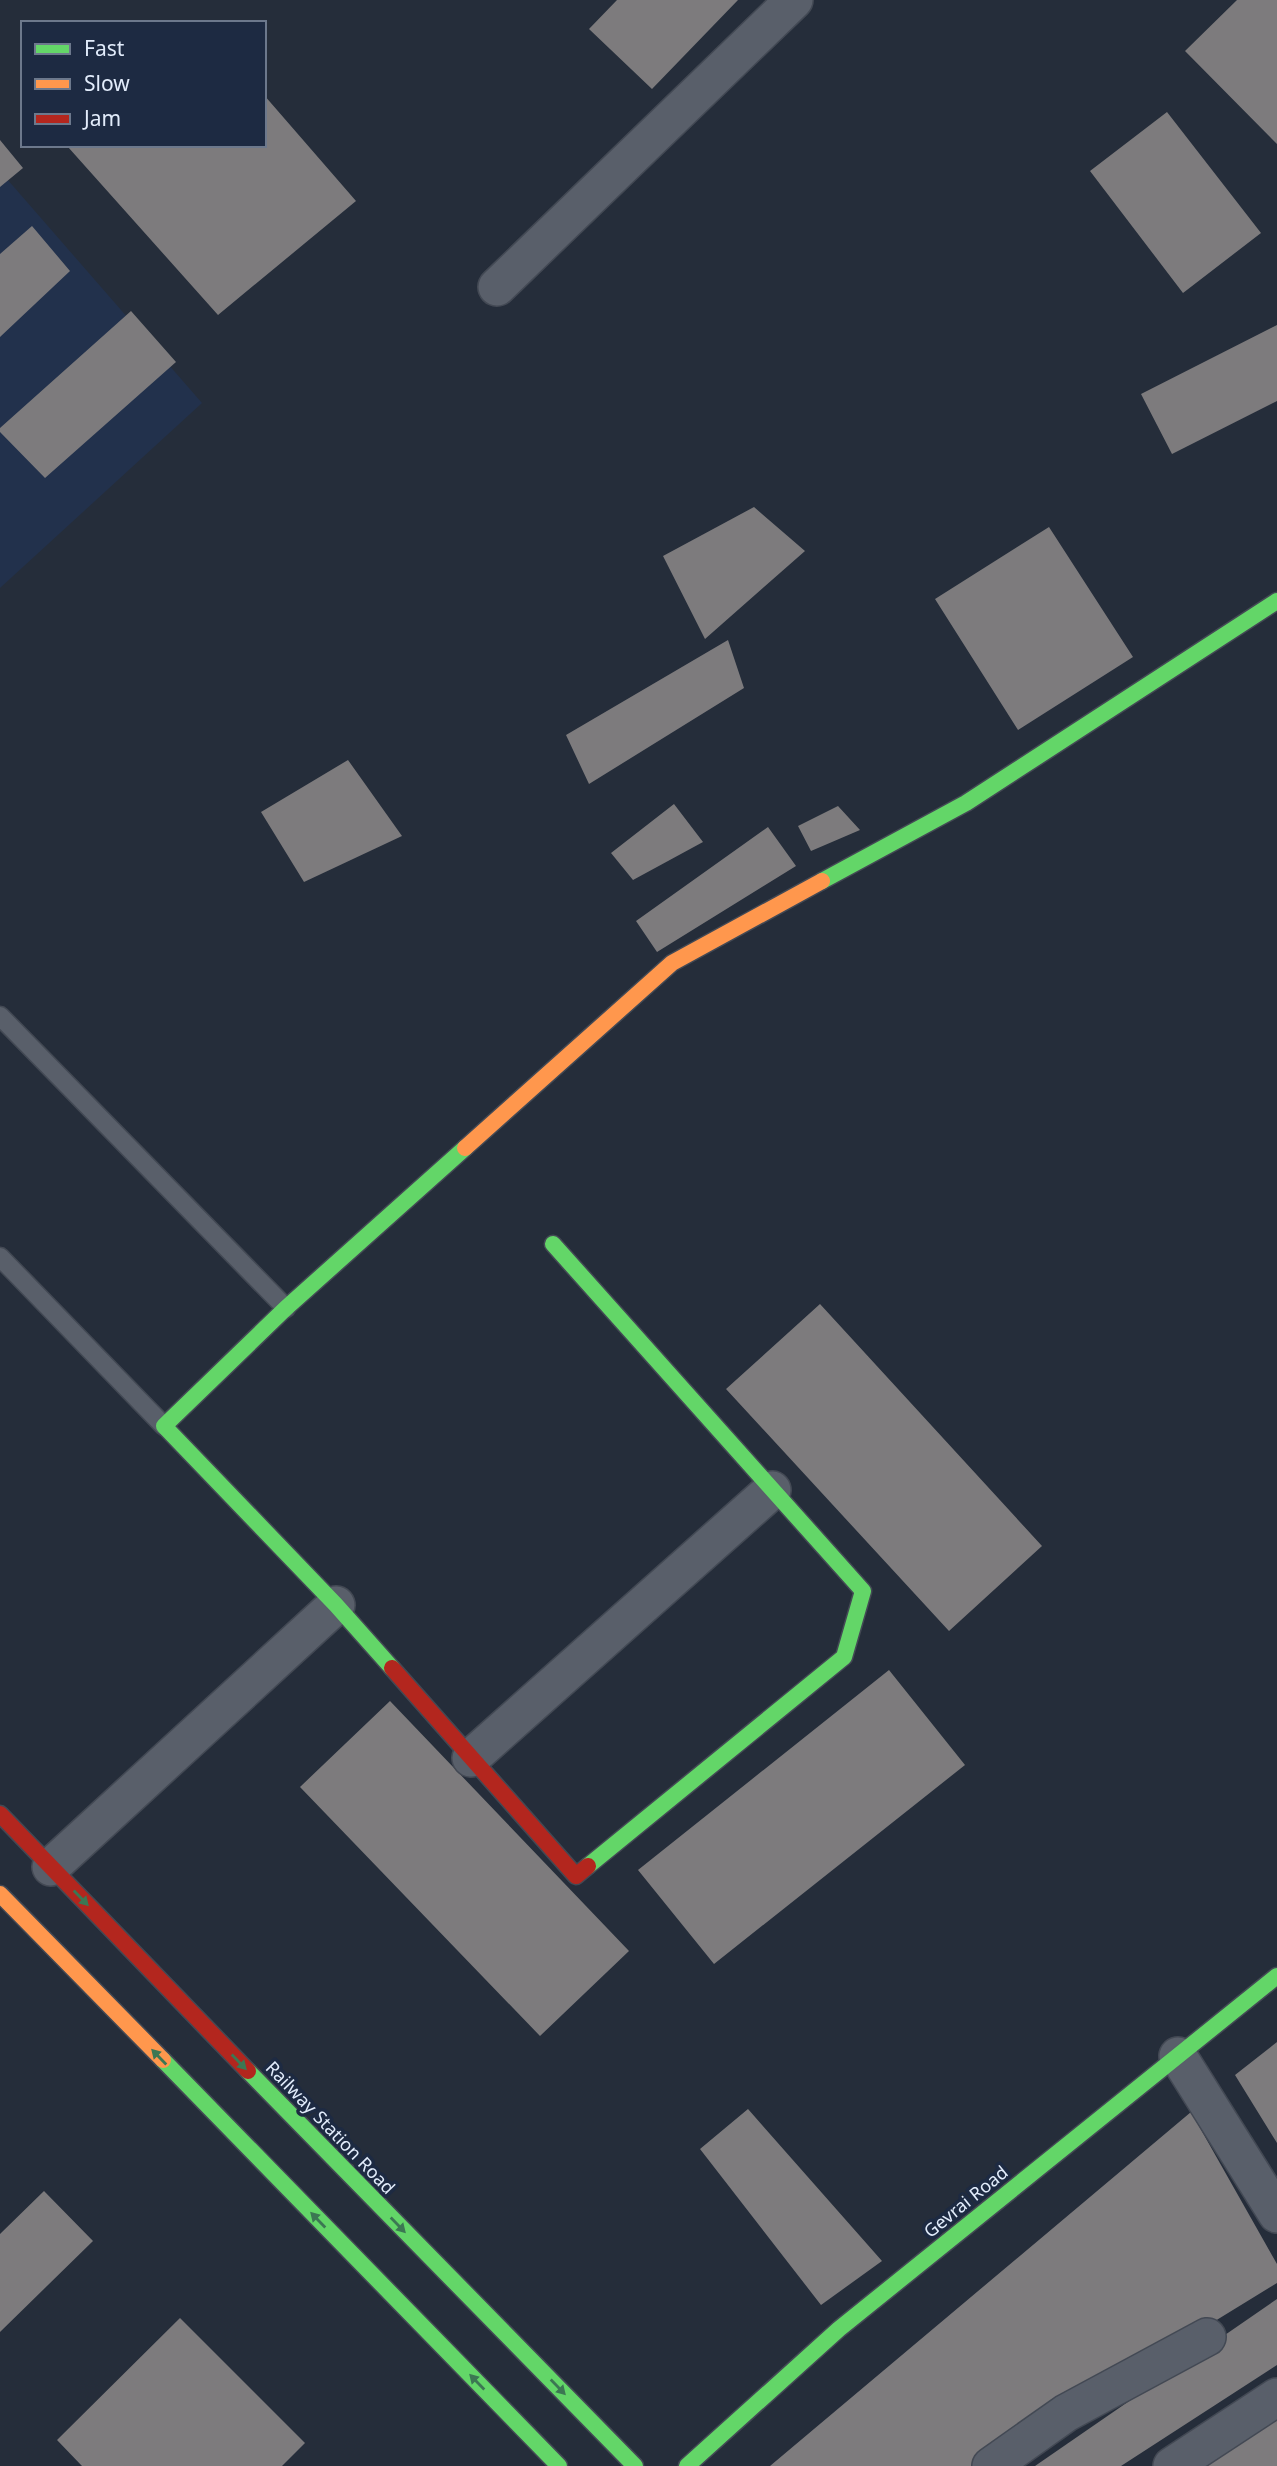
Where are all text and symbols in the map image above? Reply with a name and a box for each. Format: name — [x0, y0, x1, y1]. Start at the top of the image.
legend — [21, 21, 266, 147]
text: Fast — [84, 34, 125, 62]
text: Slow — [84, 69, 130, 97]
text: Jam — [82, 104, 121, 132]
one-way arrow — [73, 1890, 90, 1907]
one-way arrow — [151, 2049, 167, 2065]
one-way arrow — [231, 2053, 247, 2070]
street label: Railway Station Road — [261, 2056, 401, 2199]
street label: Gevrai Road — [918, 2160, 1012, 2243]
one-way arrow — [310, 2212, 327, 2228]
one-way arrow — [390, 2216, 406, 2233]
one-way arrow — [470, 2374, 486, 2391]
one-way arrow — [549, 2378, 565, 2395]

